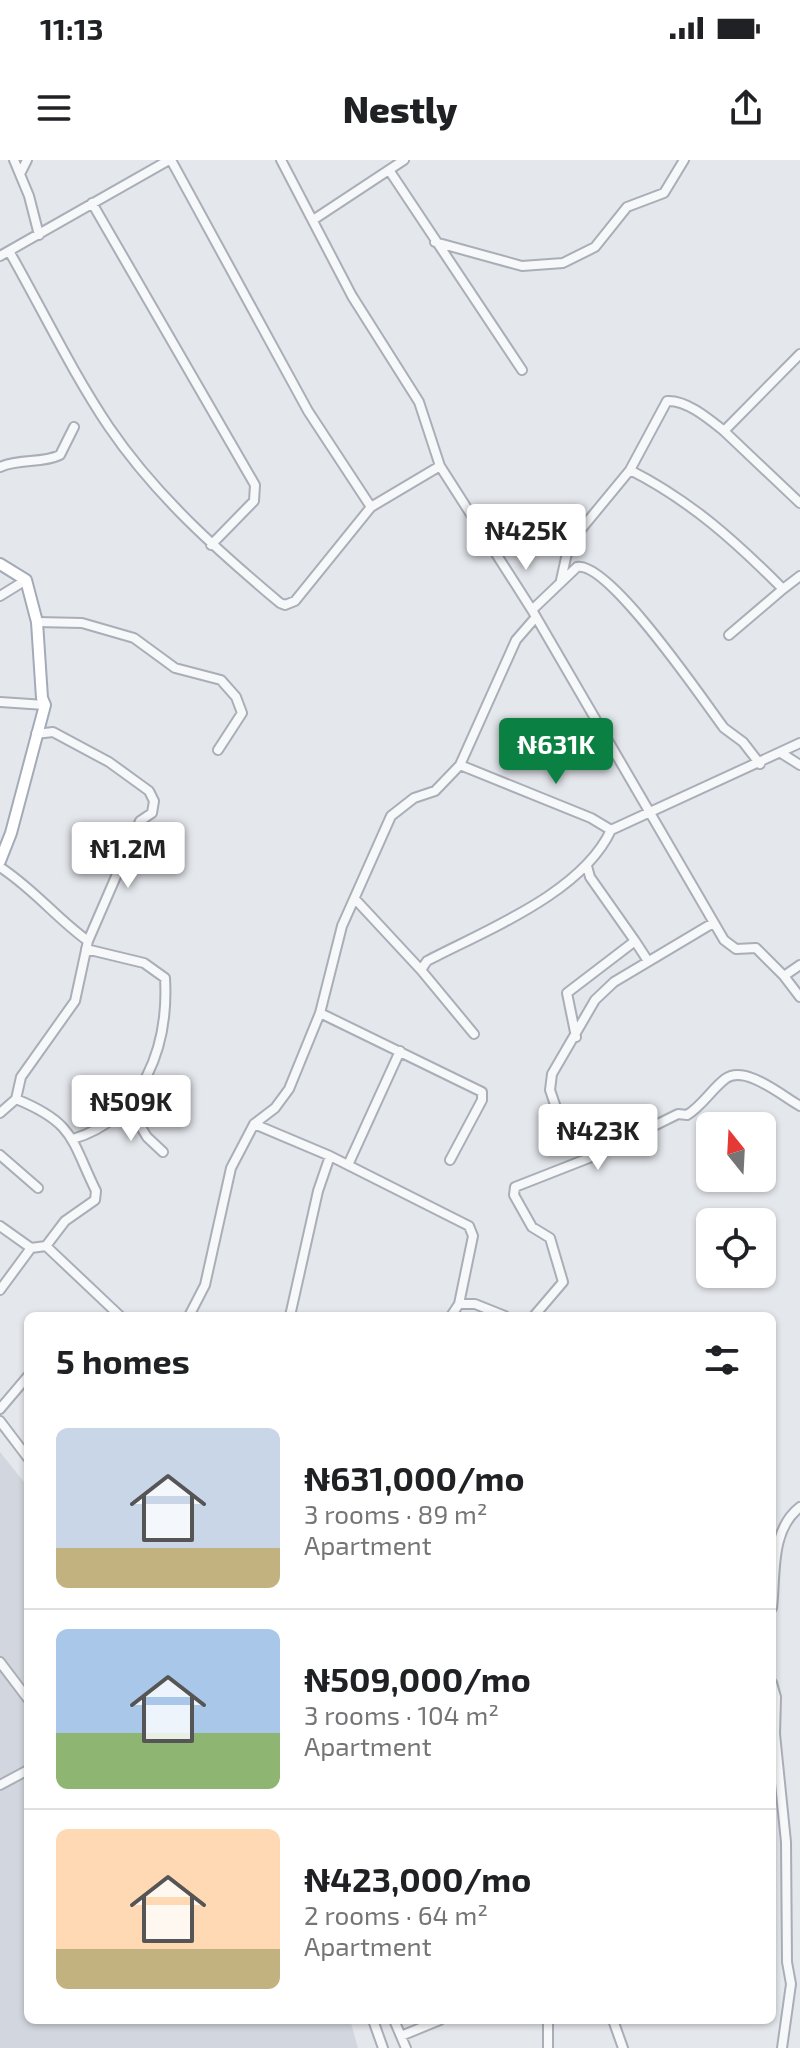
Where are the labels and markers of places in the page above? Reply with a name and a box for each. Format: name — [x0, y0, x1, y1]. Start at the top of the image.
pin: ₦425K — [470, 504, 582, 572]
pin: ₦631K — [500, 718, 612, 786]
pin: ₦1.2M — [72, 822, 184, 890]
pin: ₦509K — [75, 1075, 187, 1143]
pin: ₦423K — [542, 1104, 654, 1172]

